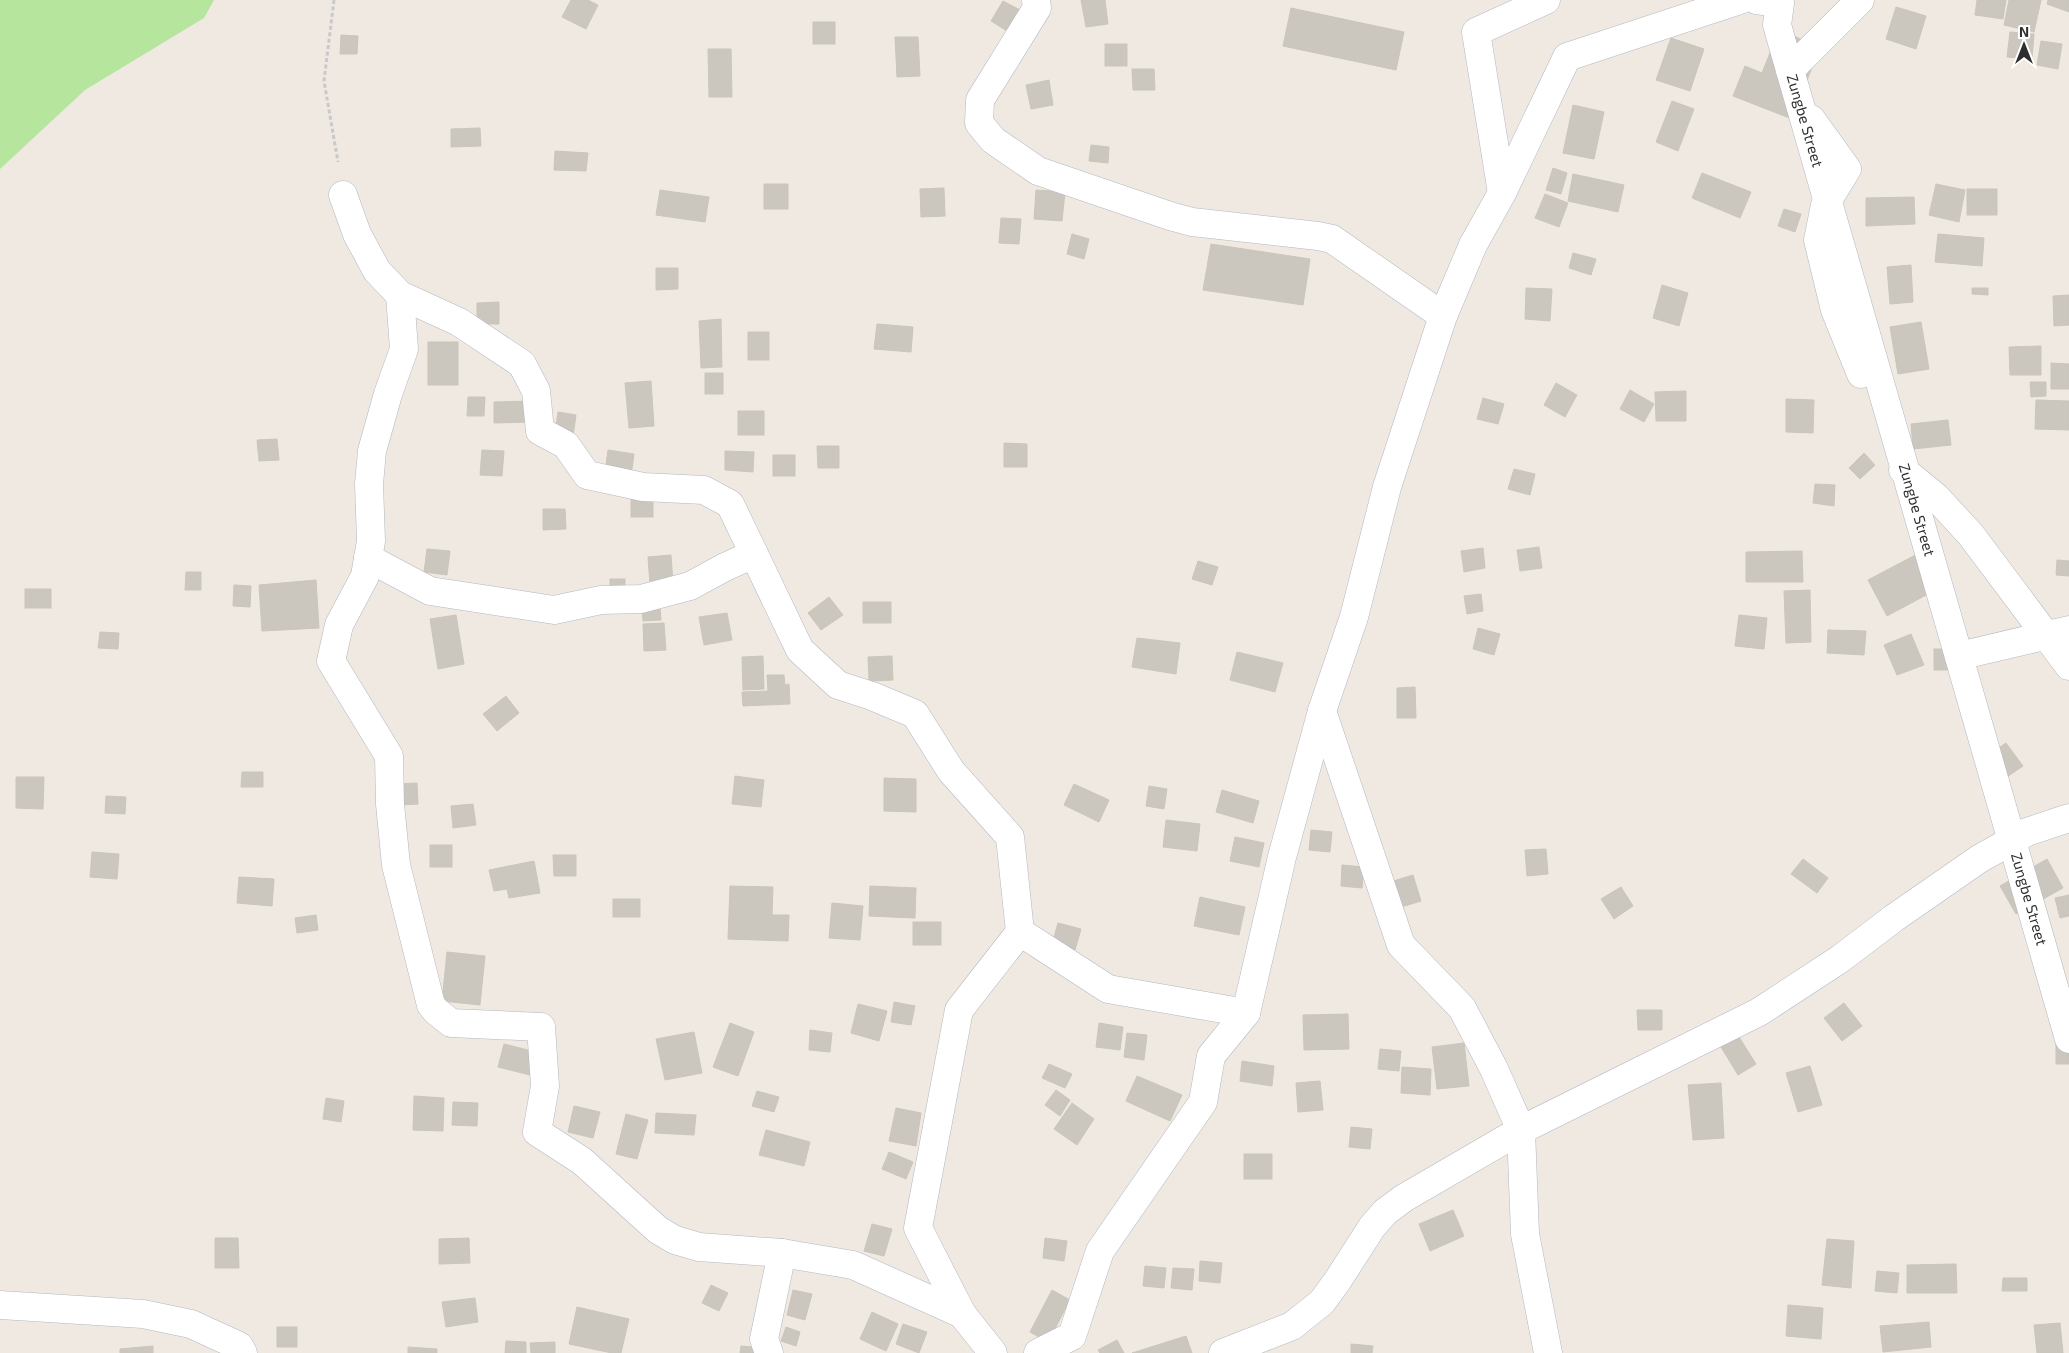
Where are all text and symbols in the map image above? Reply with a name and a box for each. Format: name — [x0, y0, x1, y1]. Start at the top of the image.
north arrow — [1999, 20, 2049, 70]
text: N — [2019, 23, 2029, 40]
street label: Zungbe Street — [1784, 72, 1828, 169]
street label: Zungbe Street — [1896, 461, 1940, 558]
street label: Zungbe Street — [2008, 850, 2052, 948]

